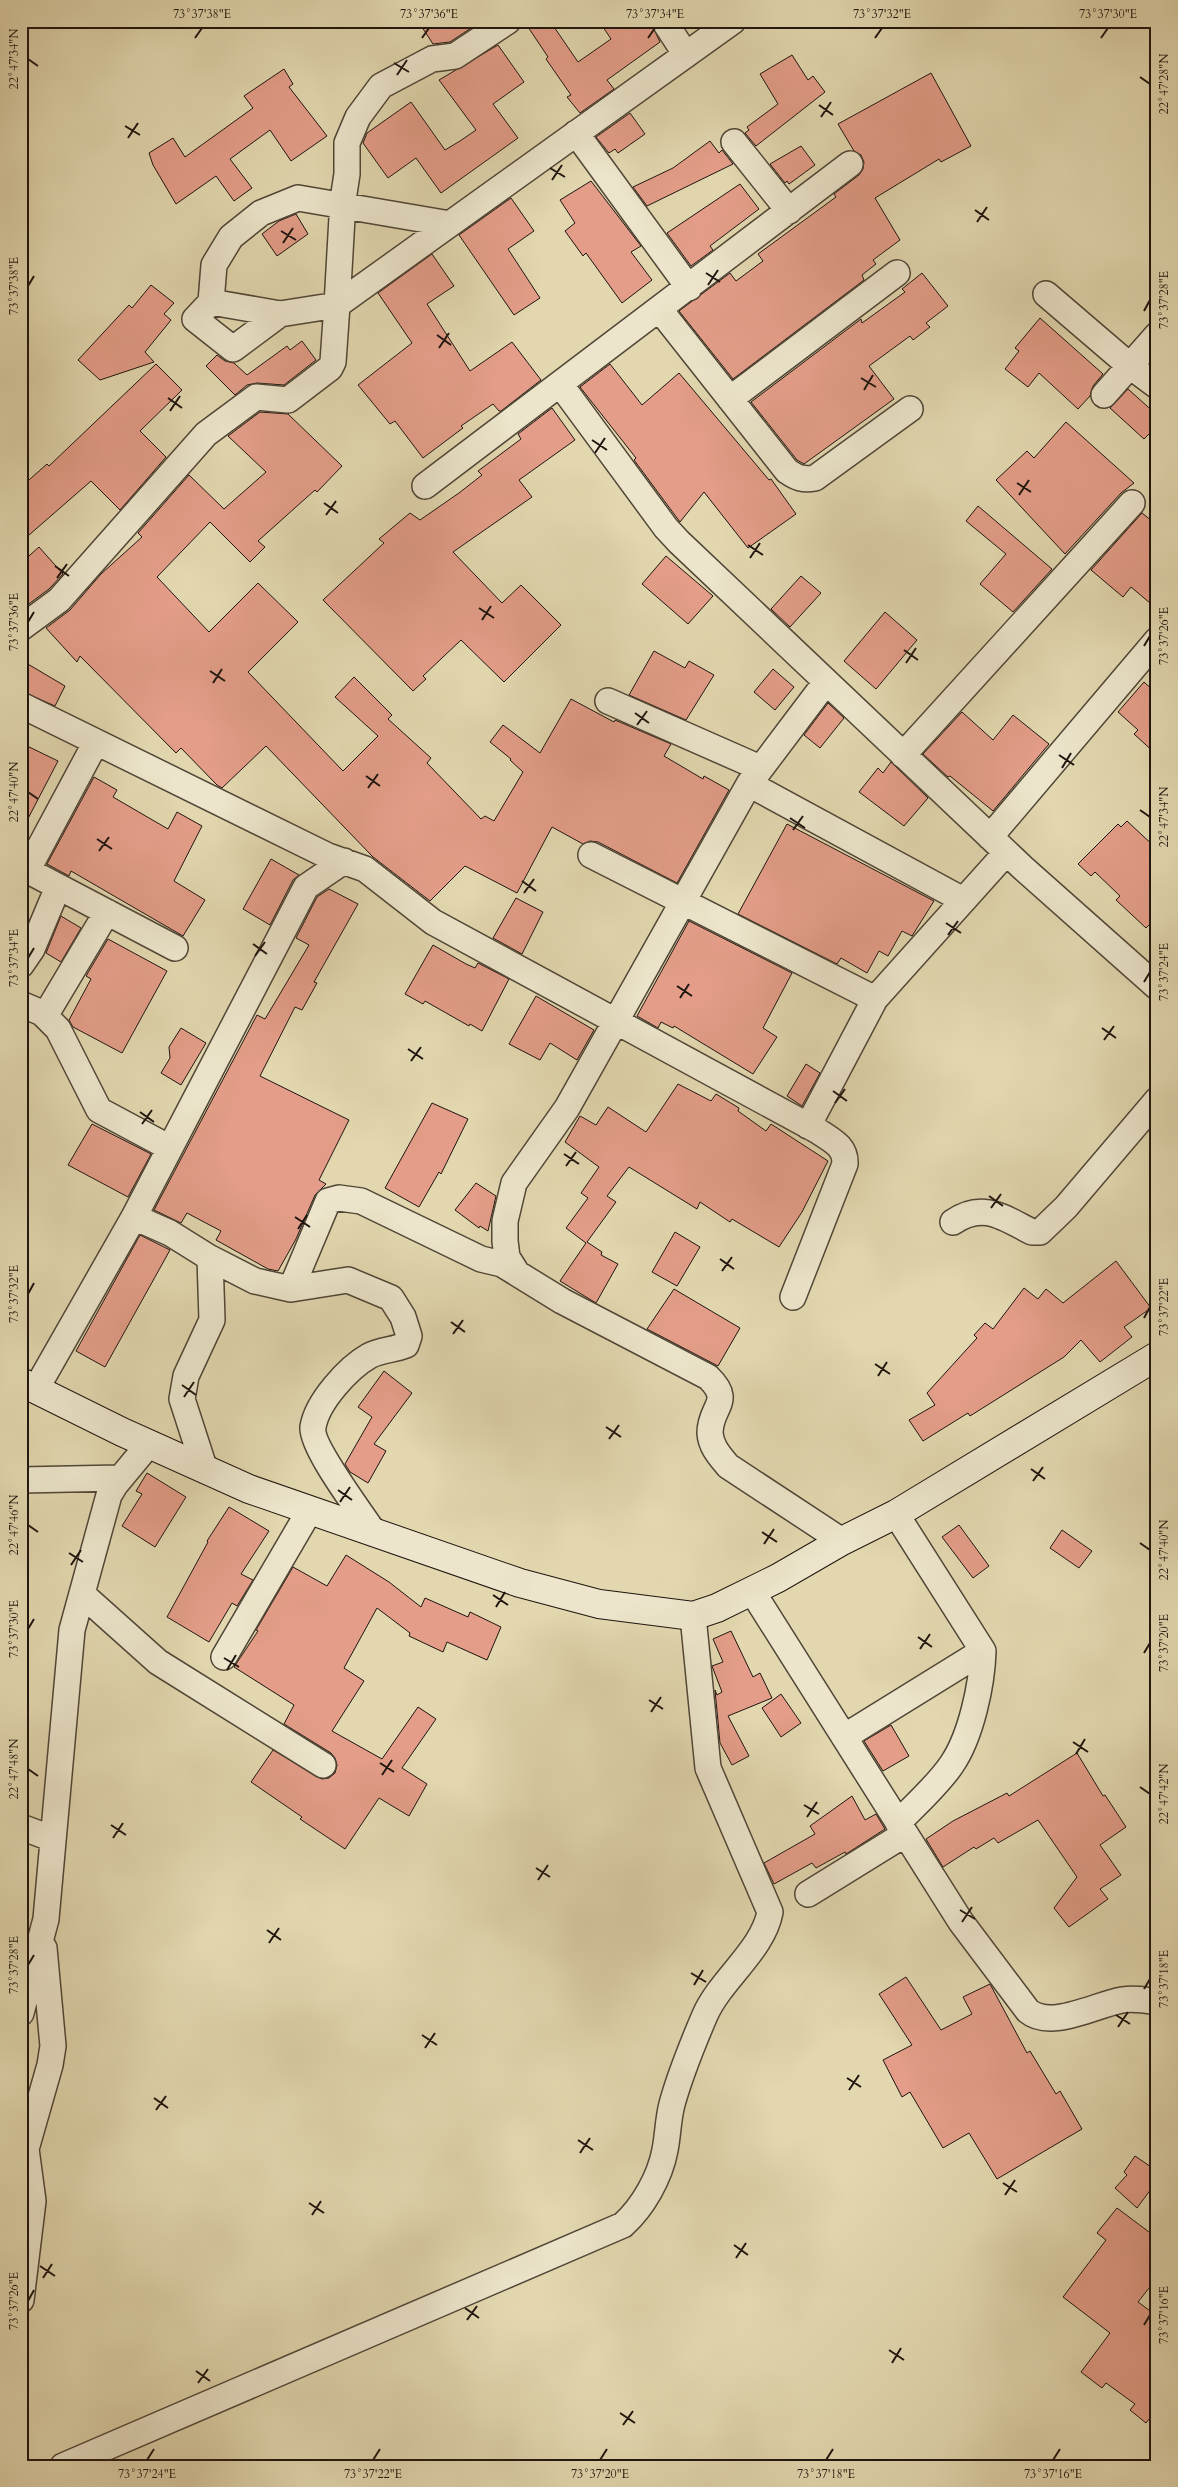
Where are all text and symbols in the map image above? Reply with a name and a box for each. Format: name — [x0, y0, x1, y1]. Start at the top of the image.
text: 73°37'38"E — [173, 6, 231, 22]
text: 73°37'36"E — [400, 6, 458, 22]
text: 73°37'34"E — [626, 6, 684, 22]
text: 73°37'32"E — [853, 6, 911, 22]
text: 73°37'30"E — [1079, 6, 1137, 22]
text: 22°47'34"N — [6, 28, 22, 89]
text: 22°47'28"N — [1156, 53, 1172, 114]
text: 73°37'38"E — [6, 257, 22, 315]
text: 73°37'28"E — [1156, 271, 1172, 329]
text: 73°37'36"E — [6, 593, 22, 651]
text: 73°37'26"E — [1156, 607, 1172, 665]
text: 22°47'40"N — [6, 761, 22, 822]
text: 22°47'34"N — [1156, 786, 1172, 847]
text: 73°37'34"E — [6, 929, 22, 987]
text: 73°37'24"E — [1156, 943, 1172, 1001]
text: 73°37'32"E — [6, 1265, 22, 1323]
text: 73°37'22"E — [1156, 1278, 1172, 1336]
text: 22°47'46"N — [6, 1494, 22, 1555]
text: 22°47'40"N — [1156, 1519, 1172, 1580]
text: 73°37'30"E — [6, 1600, 22, 1658]
text: 73°37'20"E — [1156, 1614, 1172, 1672]
text: 22°47'48"N — [6, 1738, 22, 1799]
text: 22°47'42"N — [1156, 1763, 1172, 1824]
text: 73°37'28"E — [6, 1936, 22, 1994]
text: 73°37'18"E — [1156, 1950, 1172, 2008]
text: 73°37'26"E — [6, 2272, 22, 2330]
text: 73°37'16"E — [1156, 2286, 1172, 2344]
text: 73°37'24"E — [118, 2466, 176, 2482]
text: 73°37'22"E — [344, 2466, 402, 2482]
text: 73°37'20"E — [571, 2466, 629, 2482]
text: 73°37'18"E — [797, 2466, 855, 2482]
text: 73°37'16"E — [1024, 2466, 1082, 2482]

